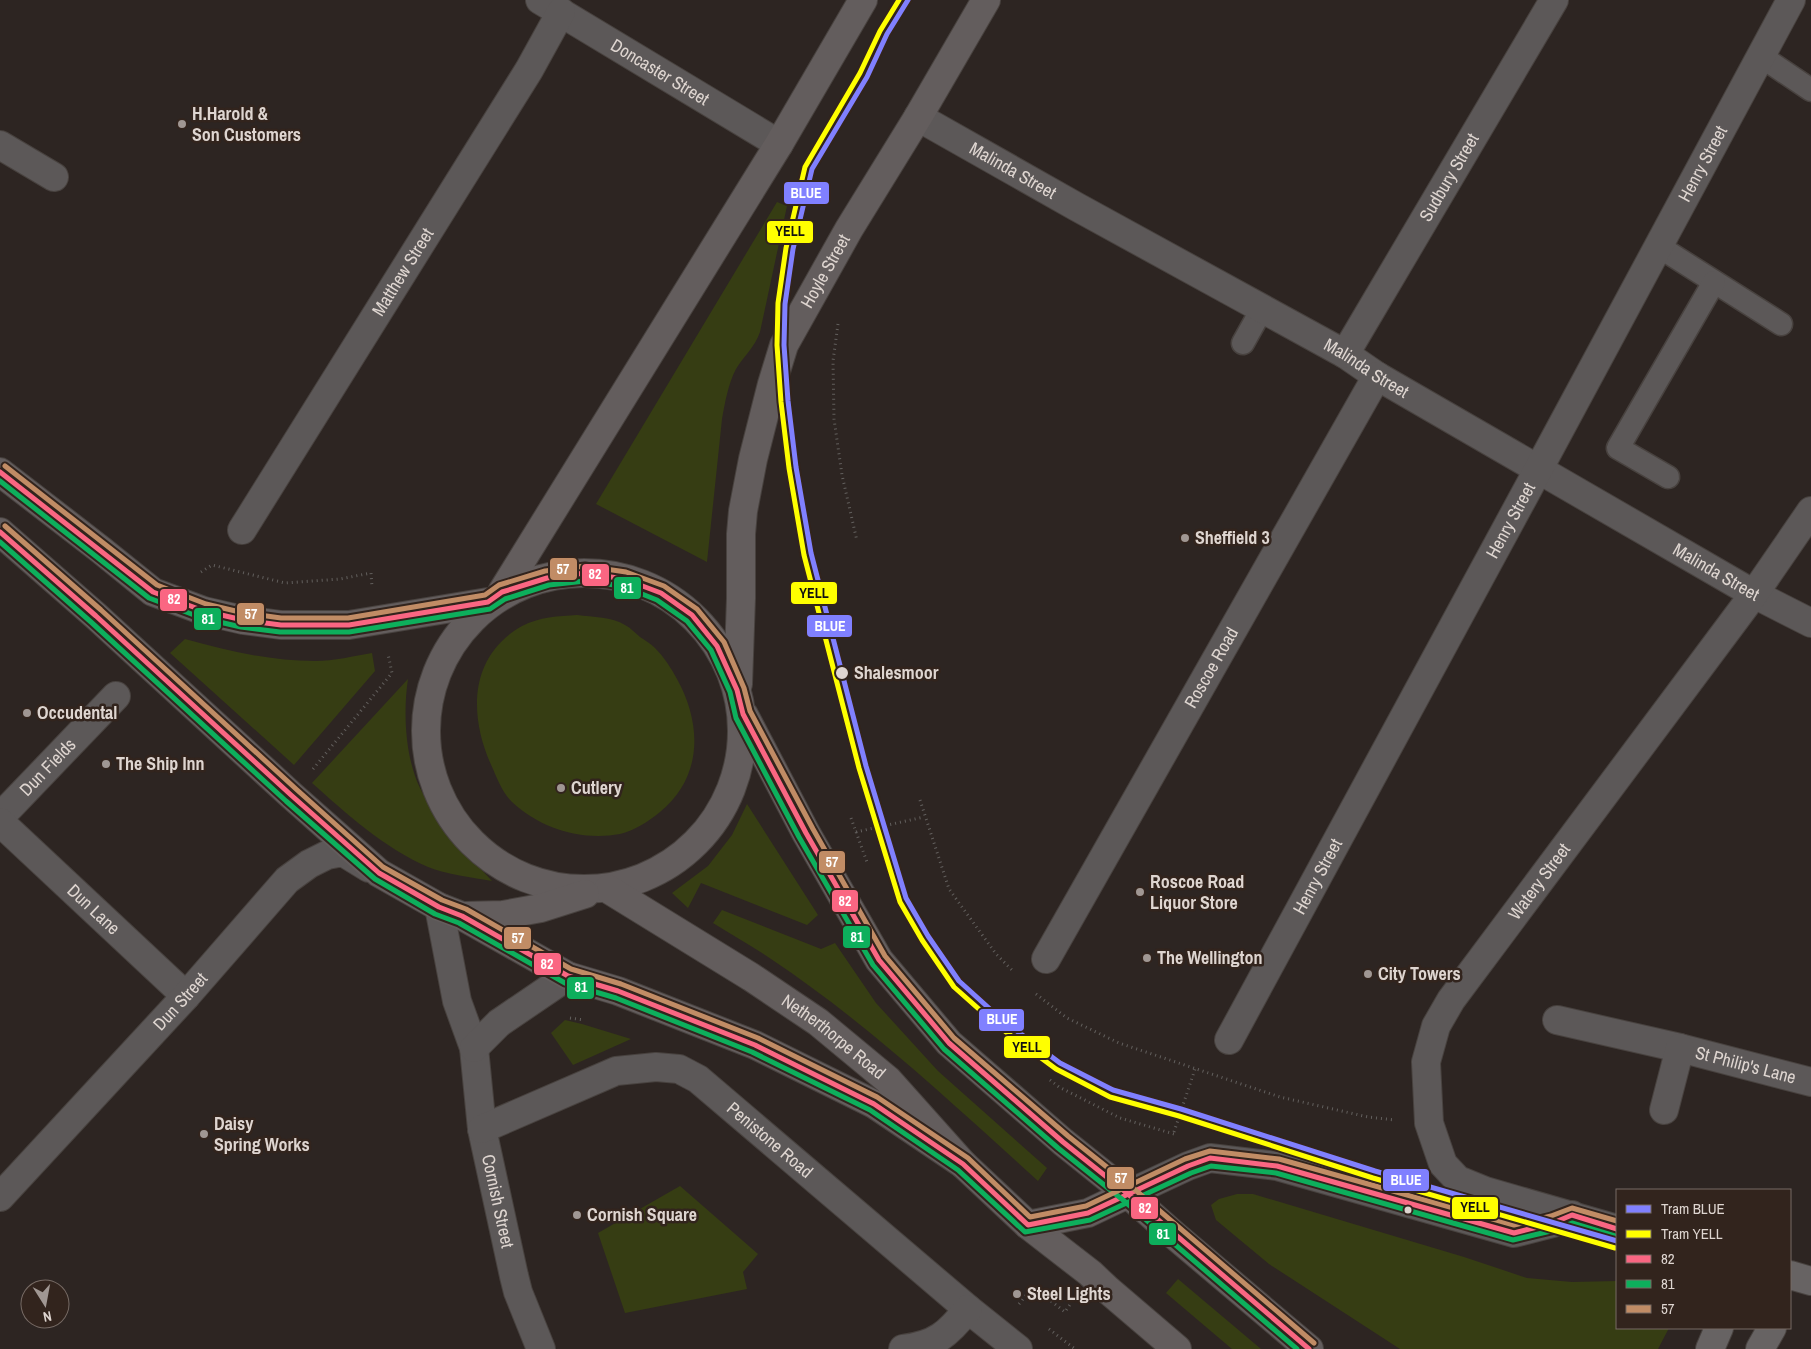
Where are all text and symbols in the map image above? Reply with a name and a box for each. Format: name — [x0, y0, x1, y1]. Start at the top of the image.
street label: Doncaster Street — [606, 33, 714, 111]
place label: H.Harold & Son Customers — [192, 101, 301, 147]
marker: H.Harold & Son Customers — [176, 118, 188, 130]
street label: Henry Street — [1672, 121, 1733, 206]
street label: Sudbury Street — [1413, 128, 1485, 226]
street label: Malinda Street — [965, 136, 1061, 205]
line badge: BLUE — [783, 181, 830, 205]
text: BLUE — [790, 184, 822, 202]
line badge: YELL — [766, 220, 814, 244]
text: YELL — [775, 222, 805, 240]
street label: Matthew Street — [366, 223, 439, 321]
street label: Hoyle Street — [794, 229, 856, 312]
street label: Malinda Street — [1320, 332, 1414, 404]
street label: Henry Street — [1480, 478, 1541, 563]
place label: Sheffield 3 — [1195, 525, 1270, 550]
marker: Sheffield 3 — [1179, 532, 1191, 544]
street label: Malinda Street — [1669, 537, 1764, 607]
line badge: 57 — [549, 557, 578, 581]
text: 57 — [557, 560, 570, 578]
line badge: 82 — [581, 563, 610, 587]
text: 82 — [589, 565, 601, 583]
line badge: 81 — [613, 576, 642, 600]
text: 81 — [621, 579, 634, 597]
line badge: YELL — [790, 581, 838, 605]
text: YELL — [799, 584, 829, 602]
line badge: 82 — [159, 588, 188, 612]
text: 82 — [168, 590, 180, 608]
line badge: 57 — [236, 602, 265, 626]
text: 57 — [245, 605, 258, 623]
line badge: 81 — [193, 607, 222, 631]
text: 81 — [202, 610, 215, 628]
line badge: BLUE — [806, 614, 853, 638]
text: BLUE — [814, 617, 846, 635]
street label: Roscoe Road — [1178, 622, 1244, 713]
place label: Shalesmoor — [854, 660, 939, 685]
marker: Shalesmoor — [834, 665, 850, 681]
place label: Occudental — [37, 700, 117, 725]
marker: Occudental — [21, 707, 33, 719]
street label: Dun Fields — [14, 732, 81, 801]
place label: The Ship Inn — [116, 751, 205, 776]
marker: The Ship Inn — [100, 758, 112, 770]
place label: Cutlery — [571, 775, 623, 800]
marker: Cutlery — [555, 782, 567, 794]
street label: Henry Street — [1286, 834, 1348, 919]
street label: Watery Street — [1502, 838, 1576, 925]
line badge: 57 — [818, 850, 846, 874]
text: 57 — [826, 853, 839, 871]
place label: Roscoe Road Liquor Store — [1150, 869, 1244, 915]
street label: Dun Lane — [62, 878, 126, 940]
marker: Roscoe Road Liquor Store — [1134, 886, 1146, 898]
line badge: 82 — [831, 889, 859, 913]
text: 82 — [839, 892, 851, 910]
line badge: 81 — [842, 925, 871, 949]
line badge: 57 — [503, 926, 532, 950]
text: 81 — [851, 928, 864, 946]
text: 57 — [512, 929, 525, 947]
place label: The Wellington — [1157, 945, 1263, 970]
line badge: 82 — [533, 952, 562, 976]
marker: The Wellington — [1141, 952, 1153, 964]
text: 82 — [541, 955, 553, 973]
place label: City Towers — [1378, 961, 1461, 986]
street label: Dun Street — [147, 967, 213, 1036]
marker: City Towers — [1362, 968, 1374, 980]
line badge: 81 — [566, 976, 595, 1000]
text: 81 — [575, 978, 588, 996]
street label: Netherthorpe Road — [777, 988, 891, 1085]
line badge: BLUE — [978, 1008, 1025, 1032]
text: BLUE — [986, 1010, 1018, 1028]
line badge: YELL — [1003, 1035, 1051, 1059]
text: YELL — [1012, 1038, 1042, 1056]
street label: St Philip's Lane — [1693, 1040, 1799, 1090]
street label: Penistone Road — [722, 1096, 819, 1184]
place label: Daisy Spring Works — [214, 1111, 310, 1157]
marker: Daisy Spring Works — [198, 1128, 210, 1140]
street label: Cornish Street — [476, 1152, 521, 1250]
line badge: 57 — [1106, 1166, 1135, 1190]
line badge: BLUE — [1382, 1168, 1430, 1192]
text: 57 — [1115, 1169, 1128, 1187]
text: BLUE — [1390, 1171, 1422, 1189]
legend — [1616, 1189, 1791, 1329]
line badge: 82 — [1130, 1196, 1159, 1220]
line badge: YELL — [1451, 1196, 1499, 1220]
text: YELL — [1460, 1198, 1490, 1216]
text: Tram BLUE — [1661, 1198, 1725, 1219]
text: 82 — [1139, 1199, 1151, 1217]
place label: Cornish Square — [587, 1202, 697, 1227]
unlabelled marker — [1403, 1205, 1413, 1215]
marker: Cornish Square — [571, 1209, 583, 1221]
line badge: 81 — [1148, 1222, 1177, 1246]
text: Tram YELL — [1661, 1223, 1723, 1244]
text: 81 — [1157, 1225, 1170, 1243]
text: 82 — [1661, 1248, 1675, 1269]
text: 81 — [1661, 1273, 1675, 1294]
north arrow — [20, 1279, 70, 1329]
place label: Steel Lights — [1027, 1281, 1111, 1306]
marker: Steel Lights — [1011, 1288, 1023, 1300]
text: 57 — [1661, 1298, 1675, 1319]
text: N — [42, 1307, 53, 1326]

